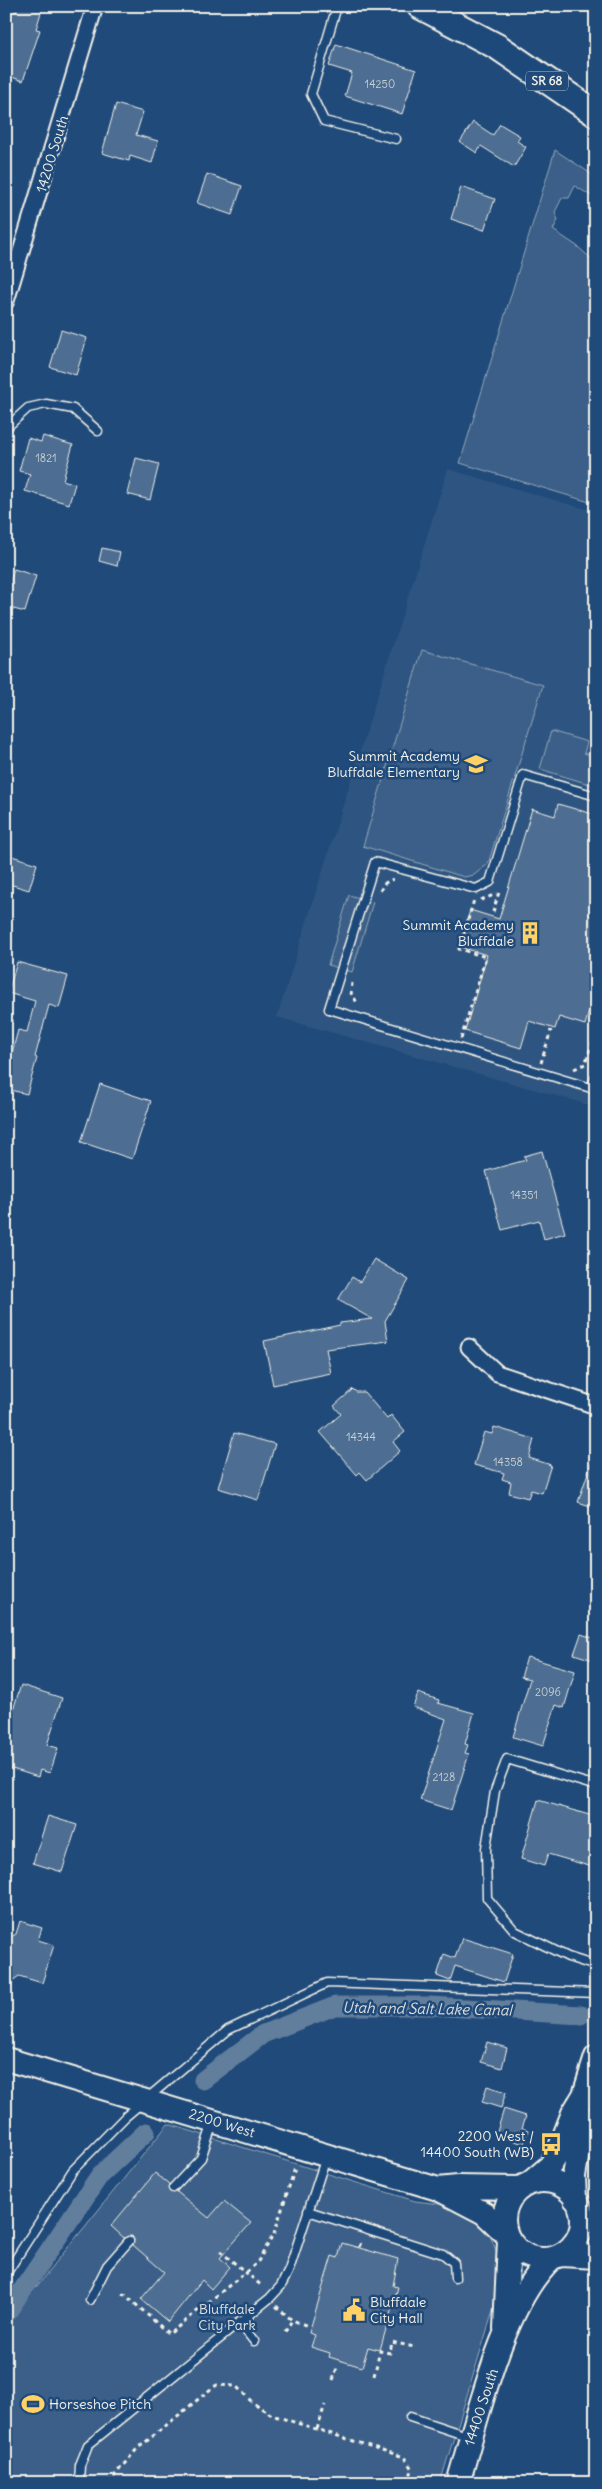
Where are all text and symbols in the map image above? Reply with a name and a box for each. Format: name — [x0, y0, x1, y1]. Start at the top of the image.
road number: SR 68 — [526, 72, 568, 90]
house number: 14250 — [365, 77, 395, 91]
street label: 14200 South — [32, 113, 72, 195]
house number: 1821 — [35, 451, 57, 465]
place label: Summit Academy Bluffdale Elementary — [327, 747, 460, 781]
school or university icon: Summit Academy Bluffdale Elementary — [463, 751, 489, 777]
place label: Summit Academy Bluffdale — [402, 916, 514, 950]
building icon: Summit Academy Bluffdale — [517, 920, 543, 946]
house number: 14351 — [510, 1188, 538, 1202]
house number: 14344 — [346, 1430, 376, 1444]
house number: 14358 — [493, 1455, 523, 1469]
house number: 2096 — [535, 1685, 561, 1699]
house number: 2128 — [433, 1770, 455, 1784]
water label: Utah and Salt Lake Canal — [342, 1998, 514, 2020]
street label: 2200 West — [187, 2104, 257, 2142]
place label: 2200 West / 14400 South (WB) — [420, 2127, 534, 2161]
bus stop icon: 2200 West / 14400 South (WB) — [538, 2131, 564, 2157]
place label: Bluffdale City Hall — [370, 2293, 426, 2327]
public building icon: Bluffdale City Hall — [341, 2297, 367, 2323]
park label: Bluffdale City Park — [198, 2300, 256, 2334]
street label: 14400 South — [460, 2366, 502, 2448]
sports icon: Horseshoe Pitch — [20, 2391, 46, 2417]
place label: Horseshoe Pitch — [49, 2395, 151, 2413]

